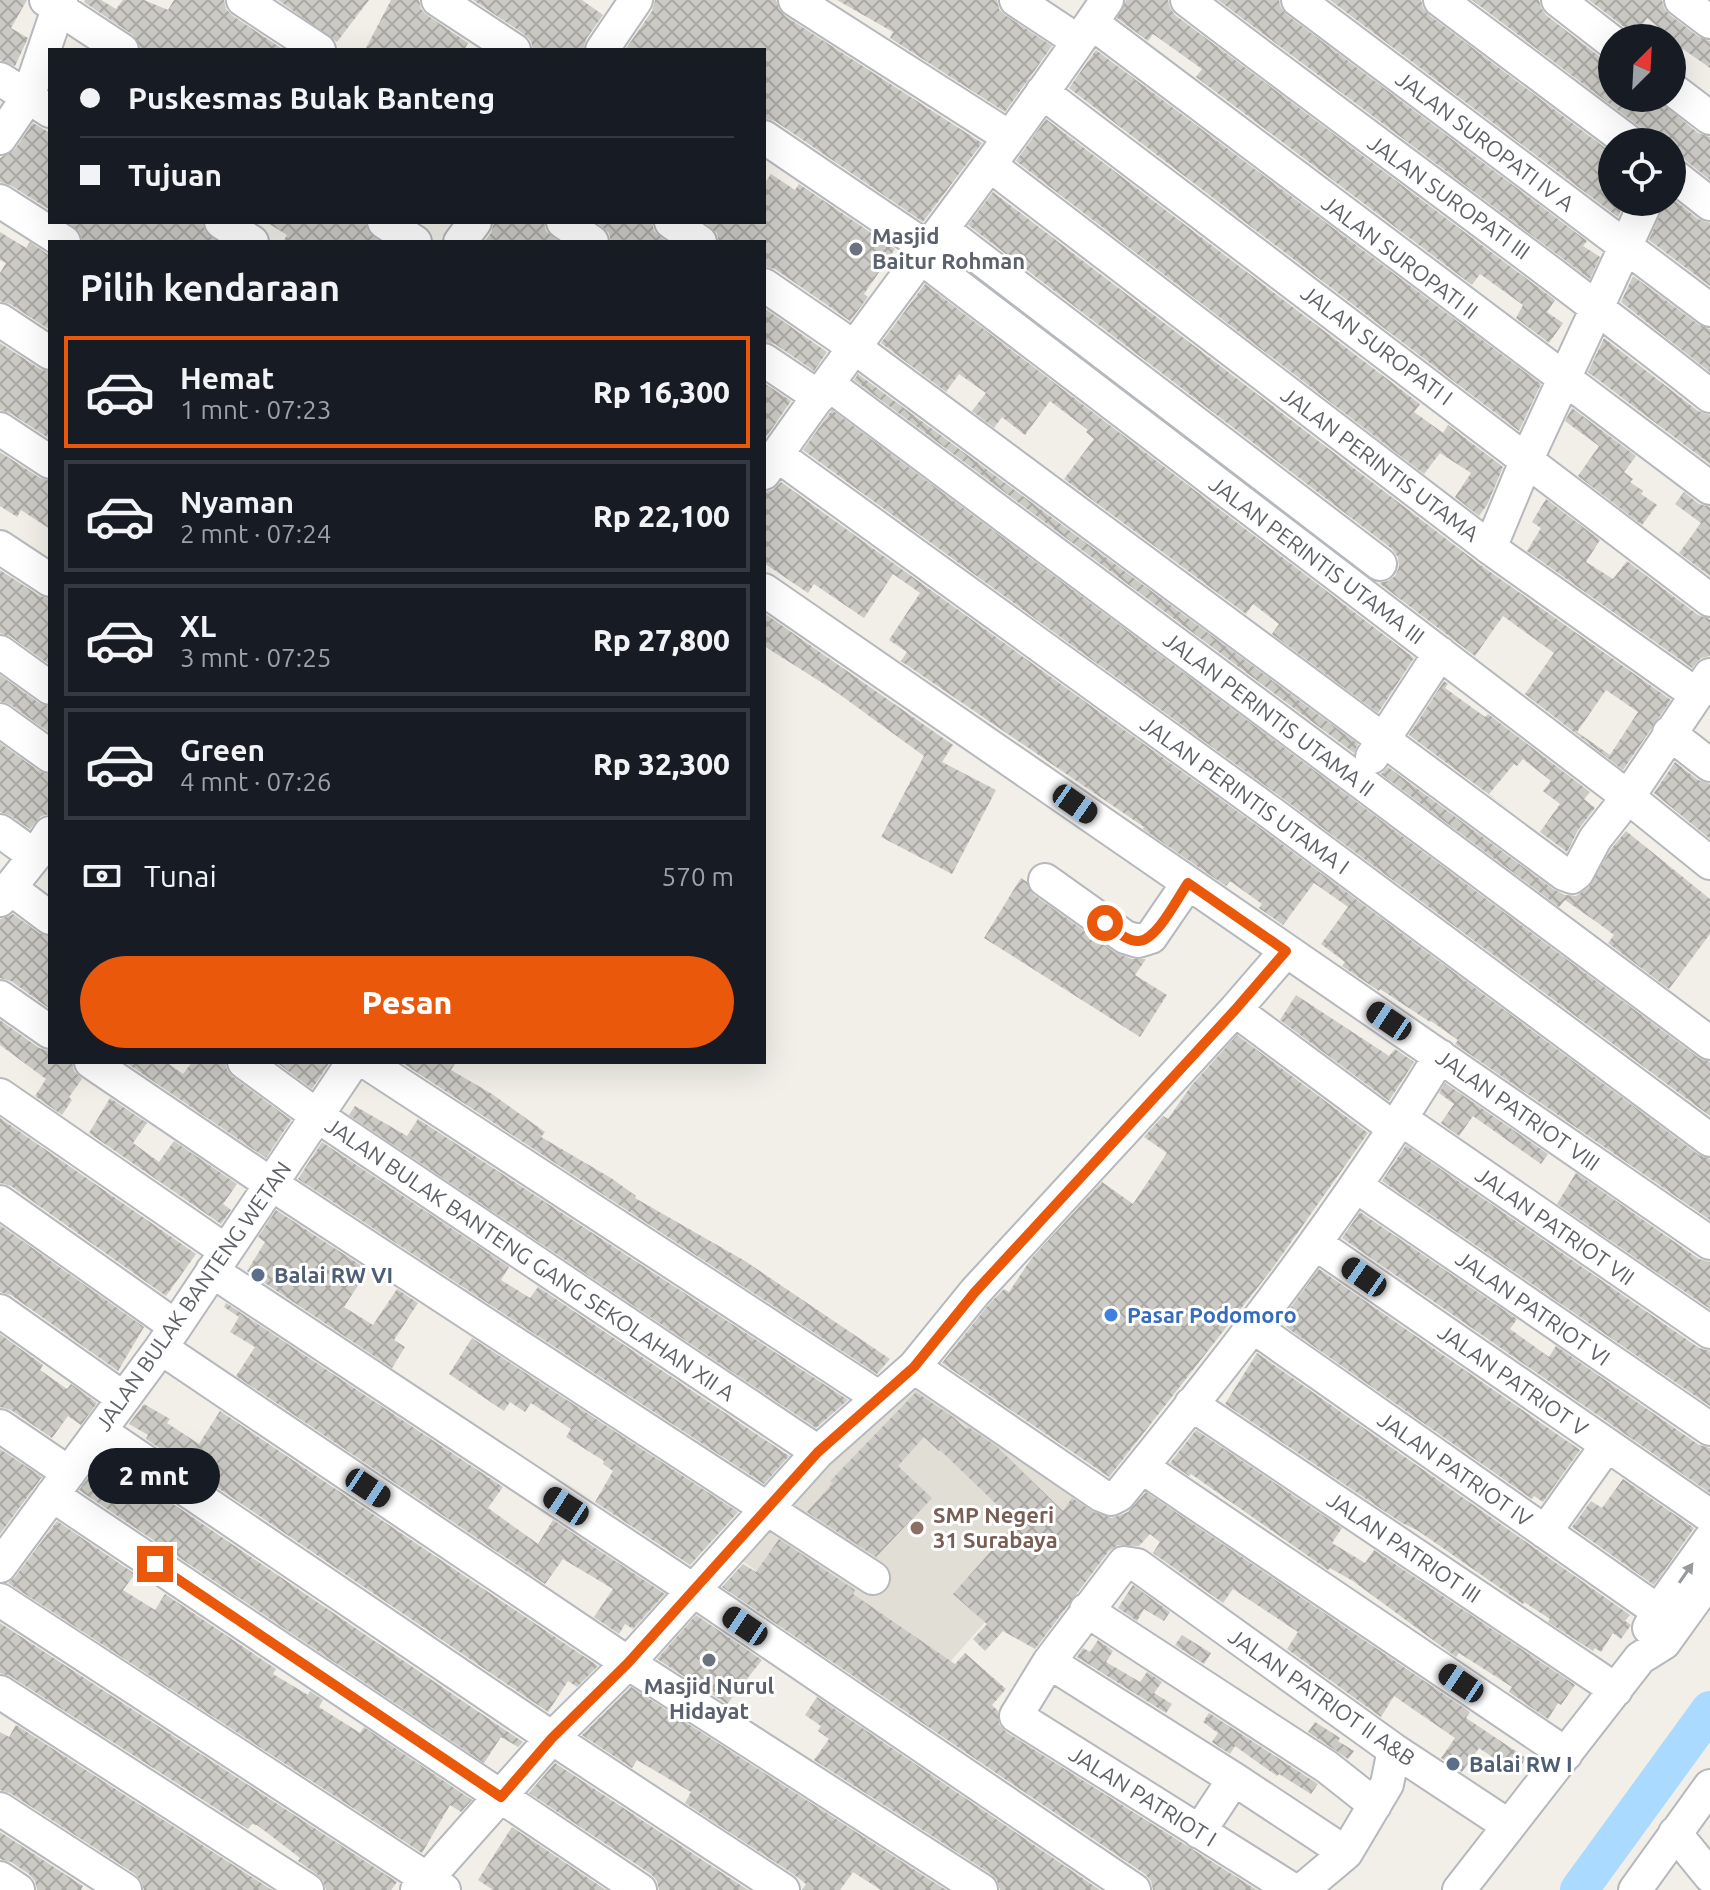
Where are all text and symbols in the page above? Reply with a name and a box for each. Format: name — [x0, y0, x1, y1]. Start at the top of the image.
north arrow — [1598, 24, 1686, 112]
map controls — [1598, 24, 1686, 216]
street label: JALAN SUROPATI IV A — [1391, 65, 1580, 216]
text: Puskesmas Bulak Banteng — [128, 81, 495, 115]
button: locate — [1598, 128, 1686, 216]
street label: JALAN SUROPATI III — [1363, 129, 1535, 265]
text: Tujuan — [128, 158, 222, 192]
street label: JALAN SUROPATI II — [1317, 190, 1483, 324]
place label: Masjid Baitur Rohman — [872, 223, 1025, 273]
marker: Masjid Baitur Rohman — [847, 240, 865, 258]
text: Pilih kendaraan — [80, 267, 340, 308]
street label: JALAN SUROPATI I — [1297, 280, 1458, 410]
icon: car — [84, 356, 156, 428]
text: Hemat — [180, 361, 274, 395]
text: Rp 16,300 — [593, 375, 730, 409]
street label: JALAN PERINTIS UTAMA — [1277, 381, 1484, 546]
text: 1 mnt · 07:23 — [180, 395, 331, 424]
street label: JALAN PERINTIS UTAMA III — [1205, 471, 1430, 649]
icon: car — [84, 480, 156, 552]
text: Nyaman — [180, 485, 294, 519]
text: Rp 22,100 — [593, 499, 730, 533]
text: 2 mnt · 07:24 — [180, 519, 331, 548]
icon: car — [84, 604, 156, 676]
text: XL — [180, 609, 216, 643]
text: Rp 27,800 — [593, 623, 730, 657]
street label: JALAN PERINTIS UTAMA II — [1158, 626, 1380, 802]
text: 3 mnt · 07:25 — [180, 643, 331, 672]
street label: JALAN PERINTIS UTAMA I — [1136, 710, 1354, 880]
icon: car — [84, 728, 156, 800]
text: Green — [180, 733, 265, 767]
text: Rp 32,300 — [593, 747, 730, 781]
text: 4 mnt · 07:26 — [180, 767, 331, 796]
car — [1048, 780, 1102, 828]
icon: cash — [80, 854, 124, 898]
text: Tunai — [144, 859, 217, 893]
text: 570 m — [662, 862, 734, 891]
route start — [1087, 905, 1123, 941]
button: Pesan — [80, 956, 734, 1048]
car — [1362, 998, 1416, 1044]
street label: JALAN PATRIOT VIII — [1432, 1044, 1605, 1175]
street label: JALAN BULAK BANTENG GANG SEKOLAHAN XII A — [321, 1112, 740, 1406]
street label: JALAN BULAK BANTENG WETAN — [90, 1156, 295, 1435]
street label: JALAN PATRIOT VII — [1471, 1161, 1639, 1290]
street label: JALAN PATRIOT VI — [1451, 1245, 1615, 1370]
car — [1337, 1253, 1391, 1301]
place label: Balai RW VI — [274, 1262, 393, 1287]
marker: Balai RW VI — [249, 1266, 267, 1284]
place label: Pasar Podomoro — [1127, 1302, 1297, 1327]
marker: Pasar Podomoro — [1102, 1306, 1120, 1324]
street label: JALAN PATRIOT V — [1434, 1319, 1593, 1441]
street label: JALAN PATRIOT IV — [1373, 1406, 1537, 1531]
callout: 2 mnt — [89, 1448, 221, 1504]
text: 2 mnt — [119, 1461, 189, 1490]
car — [341, 1465, 395, 1511]
car — [539, 1483, 593, 1529]
street label: JALAN PATRIOT III — [1323, 1486, 1486, 1607]
place label: SMP Negeri 31 Surabaya — [933, 1502, 1058, 1552]
marker: SMP Negeri 31 Surabaya — [908, 1519, 926, 1537]
route end — [137, 1546, 173, 1582]
one-way arrow — [1678, 1562, 1693, 1583]
car — [718, 1603, 772, 1649]
street label: JALAN PATRIOT II A&B — [1224, 1623, 1420, 1770]
marker: Masjid Nurul Hidayat — [700, 1651, 718, 1669]
car — [1434, 1660, 1488, 1706]
place label: Masjid Nurul Hidayat — [644, 1673, 775, 1723]
street label: JALAN PATRIOT I — [1065, 1740, 1221, 1851]
place label: Balai RW I — [1469, 1751, 1573, 1776]
marker: Balai RW I — [1444, 1755, 1462, 1773]

